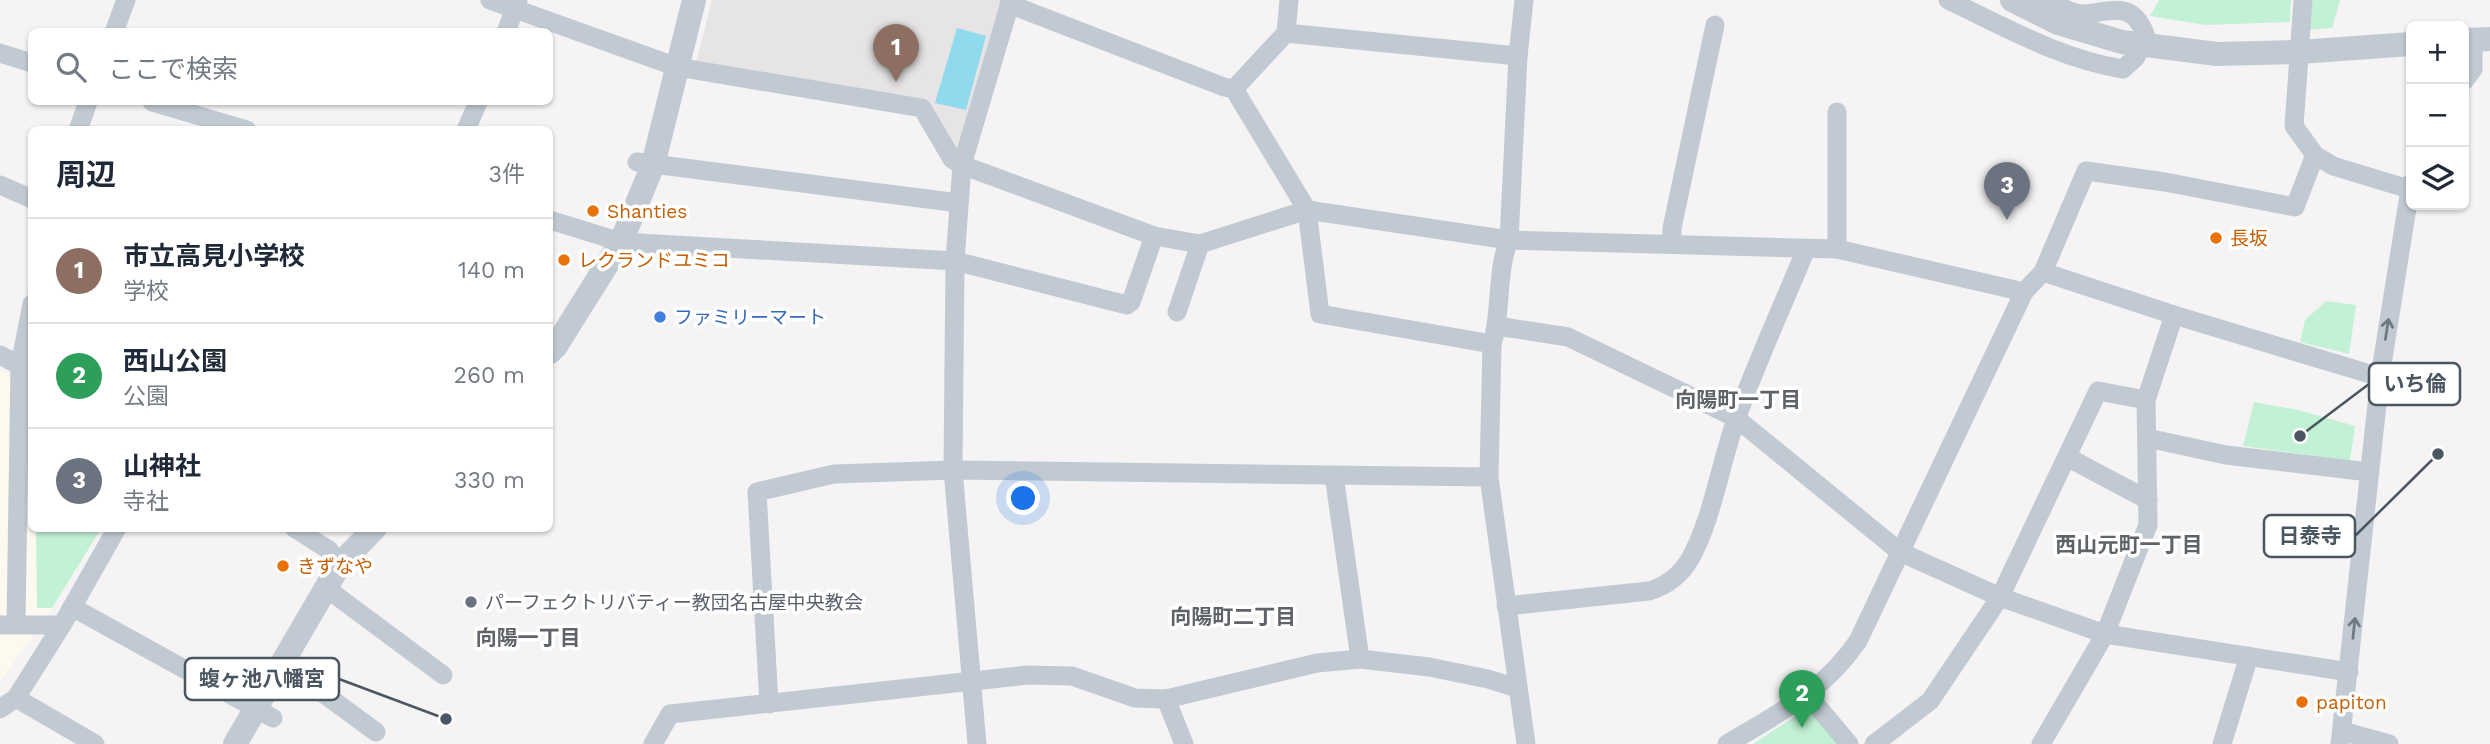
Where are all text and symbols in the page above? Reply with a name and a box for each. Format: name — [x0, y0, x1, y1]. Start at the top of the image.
map controls — [2406, 21, 2469, 210]
button: + — [2406, 21, 2469, 84]
pin: 1 — [873, 24, 919, 82]
search box — [28, 28, 553, 105]
icon: search — [52, 48, 90, 86]
text: ここで検索 — [108, 54, 238, 84]
button: − — [2406, 84, 2469, 147]
button: layers — [2406, 147, 2469, 210]
text: 周辺 — [56, 157, 116, 192]
text: 3件 — [489, 161, 525, 188]
pin: 3 — [1984, 162, 2030, 220]
place label: Shanties — [607, 200, 687, 223]
marker: Shanties — [585, 203, 601, 219]
place label: 長坂 — [2230, 227, 2268, 250]
marker: 長坂 — [2208, 230, 2224, 246]
text: 市立高見小学校 — [123, 241, 305, 271]
place label: レクランドユミコ — [578, 249, 730, 272]
marker: レクランドユミコ — [556, 252, 572, 268]
text: 1 — [74, 257, 84, 284]
text: 140 m — [458, 257, 525, 284]
text: 学校 — [123, 278, 169, 305]
place label: ファミリーマート — [674, 306, 826, 329]
marker: ファミリーマート — [652, 309, 668, 325]
one-way arrow — [2381, 318, 2394, 340]
text: 西山公園 — [123, 346, 227, 376]
text: 2 — [72, 362, 86, 389]
text: 260 m — [454, 362, 525, 389]
callout: いち倫 — [2369, 363, 2460, 405]
text: いち倫 — [2384, 371, 2447, 396]
text: 公園 — [123, 383, 169, 410]
district label: 向陽町一丁目 — [1675, 387, 1801, 412]
text: 山神社 — [123, 451, 201, 481]
text: 3 — [72, 467, 86, 494]
text: 330 m — [454, 467, 525, 494]
your location — [1006, 481, 1040, 515]
text: 寺社 — [123, 488, 169, 515]
callout: 日泰寺 — [2264, 515, 2355, 557]
text: 日泰寺 — [2279, 523, 2342, 548]
district label: 西山元町一丁目 — [2056, 532, 2203, 557]
place label: きずなや — [297, 555, 373, 578]
marker: きずなや — [275, 558, 291, 574]
place label: パーフェクトリバティー教団名古屋中央教会 — [485, 591, 863, 614]
marker: パーフェクトリバティー教団名古屋中央教会 — [463, 594, 479, 610]
district label: 向陽町二丁目 — [1170, 604, 1296, 629]
one-way arrow — [2347, 617, 2360, 639]
district label: 向陽一丁目 — [476, 625, 581, 650]
callout: 蝮ヶ池八幡宮 — [185, 658, 339, 700]
text: 蝮ヶ池八幡宮 — [199, 666, 325, 691]
pin: 2 — [1779, 670, 1825, 728]
place label: papiton — [2316, 691, 2387, 714]
marker: papiton — [2294, 694, 2310, 710]

